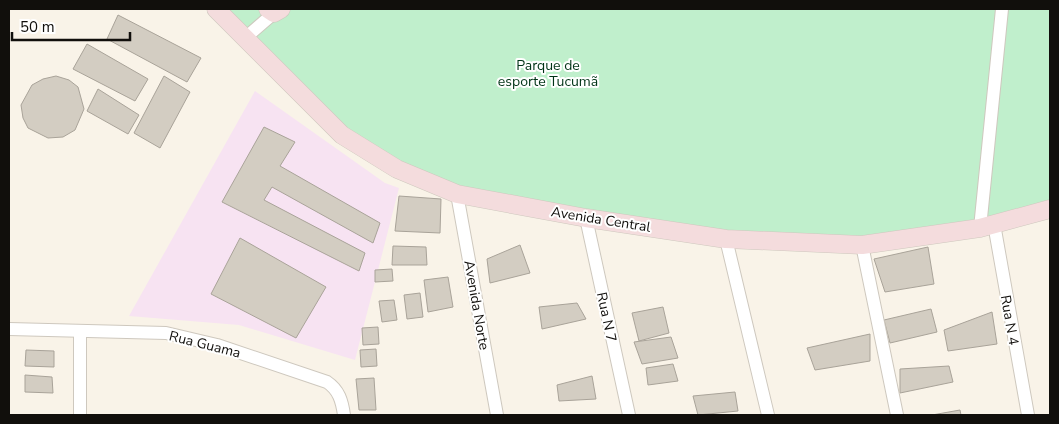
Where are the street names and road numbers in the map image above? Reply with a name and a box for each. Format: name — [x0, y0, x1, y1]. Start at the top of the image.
street label: Avenida Central — [550, 202, 653, 237]
street label: Avenida Norte — [459, 259, 494, 351]
street label: Rua N 7 — [592, 290, 621, 344]
street label: Rua N 4 — [996, 294, 1023, 347]
street label: Rua Guama — [167, 326, 243, 363]

